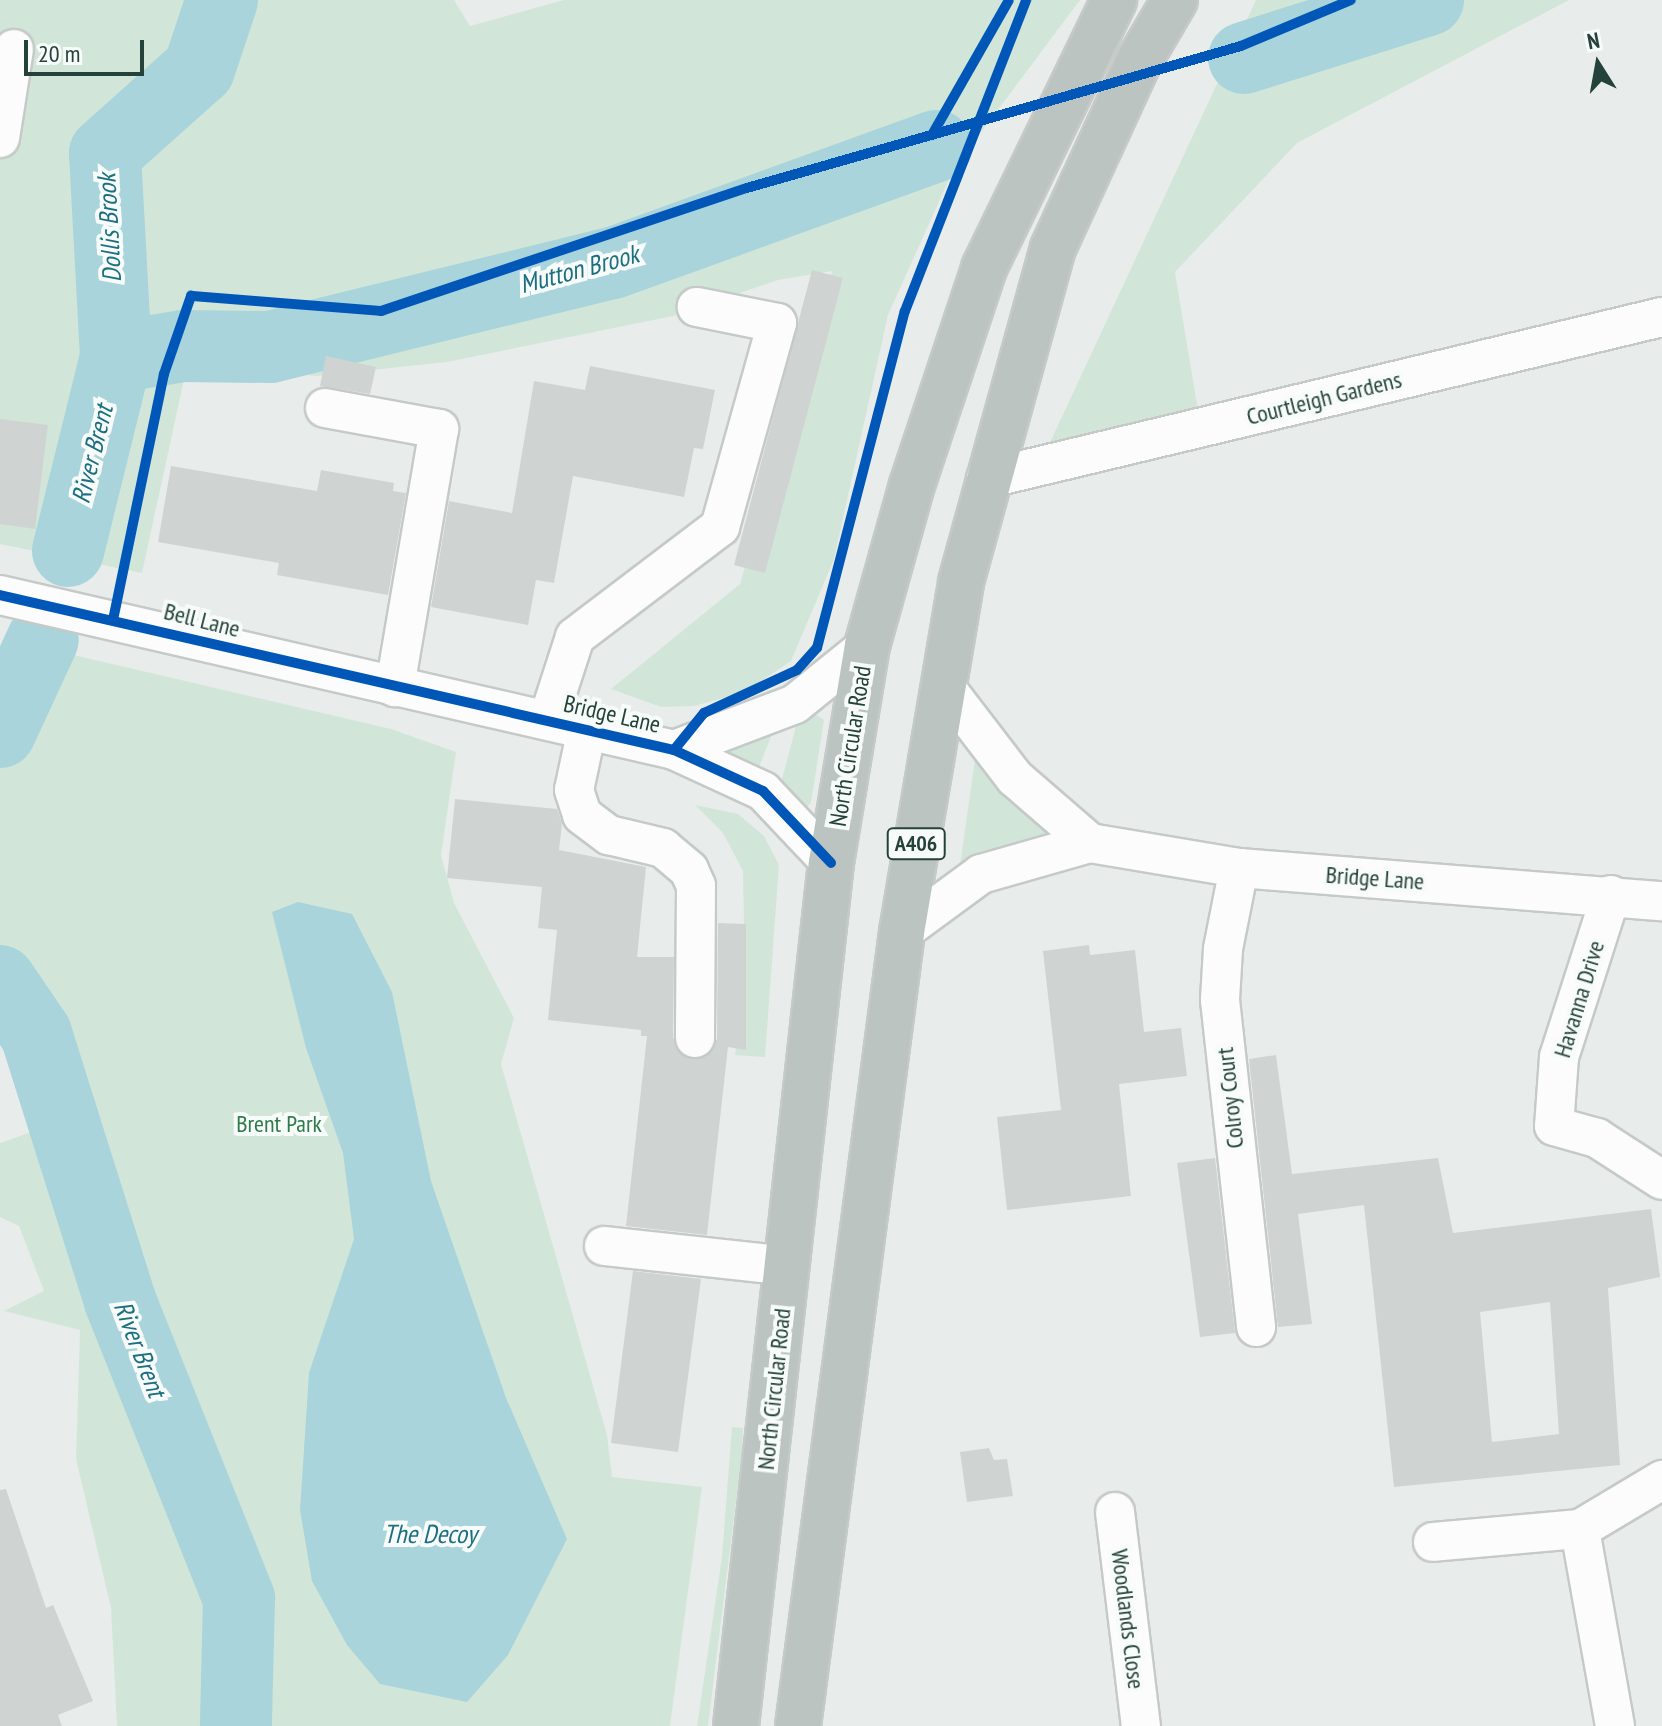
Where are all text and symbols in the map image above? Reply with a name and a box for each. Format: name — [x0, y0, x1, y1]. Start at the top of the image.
scale bar — [28, 24, 148, 74]
north arrow — [1558, 24, 1638, 104]
text: N — [1585, 26, 1602, 55]
text: 20 m — [38, 38, 80, 69]
water label: Dollis Brook — [91, 173, 127, 283]
water label: Mutton Brook — [516, 238, 642, 300]
street label: Courtleigh Gardens — [1244, 365, 1404, 431]
water label: River Brent — [65, 402, 119, 506]
street label: Bell Lane — [161, 597, 243, 643]
street label: North Circular Road — [823, 664, 877, 828]
street label: Bridge Lane — [561, 689, 663, 739]
road number: A406 — [886, 826, 946, 862]
street label: Bridge Lane — [1325, 860, 1425, 896]
street label: Havanna Drive — [1548, 937, 1610, 1061]
street label: Colroy Court — [1210, 1046, 1250, 1150]
park label: Brent Park — [236, 1110, 322, 1138]
water label: River Brent — [107, 1297, 173, 1401]
street label: North Circular Road — [751, 1307, 797, 1471]
water label: The Decoy — [383, 1518, 477, 1550]
street label: Woodlands Close — [1105, 1547, 1151, 1691]

